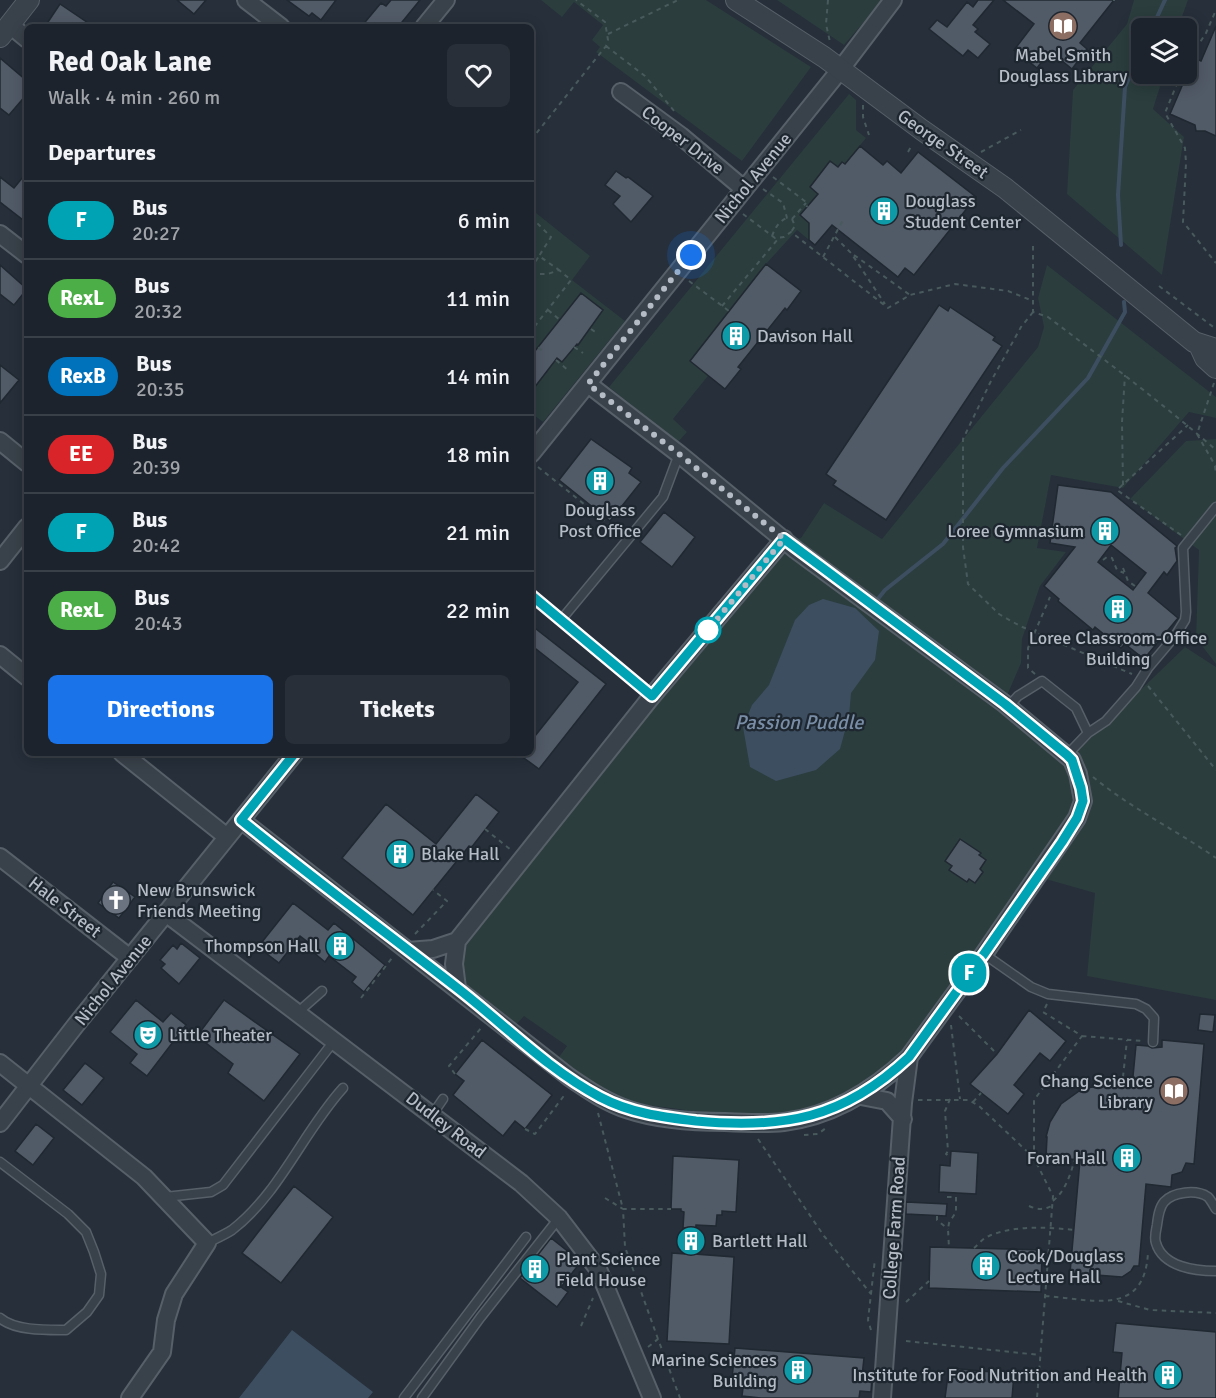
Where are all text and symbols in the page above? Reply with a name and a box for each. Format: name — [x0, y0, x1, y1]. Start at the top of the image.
library icon: Mabel Smith Douglass Library — [1047, 10, 1079, 42]
map controls — [1131, 18, 1197, 84]
button: layers — [1131, 18, 1197, 84]
button: heart — [447, 44, 510, 107]
place label: Mabel Smith Douglass Library — [998, 44, 1128, 87]
text: Red Oak Lane — [48, 45, 212, 79]
text: Walk · 4 min · 260 m — [48, 85, 220, 110]
street label: Cooper Drive — [637, 101, 729, 179]
street label: George Street — [893, 105, 993, 183]
street label: Nichol Avenue — [710, 128, 796, 228]
text: Departures — [48, 139, 156, 166]
place label: Douglass Student Center — [905, 190, 1021, 233]
text: Bus — [132, 194, 167, 221]
building icon: Douglass Student Center — [868, 195, 900, 227]
text: F — [75, 207, 87, 233]
text: 6 min — [458, 207, 510, 234]
text: 20:27 — [132, 221, 181, 246]
your location — [676, 240, 706, 270]
text: Bus — [134, 272, 169, 299]
text: RexL — [60, 285, 104, 311]
text: 11 min — [446, 285, 510, 312]
text: 20:32 — [134, 299, 183, 324]
building icon: Davison Hall — [720, 320, 752, 352]
place label: Davison Hall — [757, 325, 853, 347]
text: Bus — [136, 350, 171, 377]
text: RexB — [60, 363, 106, 389]
text: 14 min — [446, 363, 510, 390]
text: 20:35 — [136, 377, 185, 402]
text: Bus — [132, 428, 167, 455]
text: EE — [69, 441, 93, 467]
text: 18 min — [446, 441, 510, 468]
text: 20:39 — [132, 455, 181, 480]
building icon: Douglass Post Office — [584, 465, 616, 497]
place label: Douglass Post Office — [559, 499, 641, 542]
text: Bus — [132, 506, 167, 533]
building icon: Loree Gymnasium — [1089, 515, 1121, 547]
text: F — [75, 519, 87, 545]
text: 21 min — [446, 519, 510, 546]
place label: Loree Gymnasium — [947, 520, 1084, 542]
text: 20:42 — [132, 533, 181, 558]
text: Bus — [134, 584, 169, 611]
building icon: Loree Classroom-Office Building — [1102, 593, 1134, 625]
text: RexL — [60, 597, 104, 623]
text: 22 min — [446, 597, 510, 624]
text: 20:43 — [134, 611, 183, 636]
unlabelled marker — [695, 617, 721, 643]
place label: Loree Classroom-Office Building — [1029, 627, 1207, 670]
button: Directions — [48, 675, 273, 744]
button: Tickets — [285, 675, 510, 744]
water label: Passion Puddle — [735, 710, 864, 735]
building icon: Blake Hall — [384, 838, 416, 870]
place label: Blake Hall — [421, 843, 500, 865]
street label: Hale Street — [24, 872, 106, 942]
place label: New Brunswick Friends Meeting — [137, 879, 261, 922]
church icon: New Brunswick Friends Meeting — [100, 884, 132, 916]
street label: Nichol Avenue — [70, 930, 156, 1030]
building icon: Thompson Hall — [324, 930, 356, 962]
place label: Thompson Hall — [204, 935, 319, 957]
line badge: F — [950, 954, 988, 992]
text: F — [963, 960, 975, 986]
theatre icon: Little Theater — [132, 1019, 164, 1051]
place label: Little Theater — [169, 1024, 272, 1046]
place label: Chang Science Library — [1040, 1070, 1154, 1113]
library icon: Chang Science Library — [1158, 1075, 1190, 1107]
street label: Dudley Road — [401, 1087, 491, 1163]
building icon: Foran Hall — [1111, 1142, 1143, 1174]
place label: Foran Hall — [1027, 1147, 1106, 1169]
street label: College Farm Road — [878, 1156, 910, 1300]
building icon: Bartlett Hall — [675, 1225, 707, 1257]
place label: Bartlett Hall — [712, 1230, 808, 1252]
place label: Cook/Douglass Lecture Hall — [1007, 1245, 1124, 1288]
place label: Plant Science Field House — [556, 1248, 661, 1291]
building icon: Cook/Douglass Lecture Hall — [970, 1250, 1002, 1282]
building icon: Plant Science Field House — [519, 1253, 551, 1285]
place label: Marine Sciences Building — [651, 1349, 777, 1392]
building icon: Marine Sciences Building — [782, 1354, 814, 1386]
building icon: Institute for Food Nutrition and Health — [1152, 1359, 1184, 1391]
place label: Institute for Food Nutrition and Health — [852, 1364, 1147, 1386]

